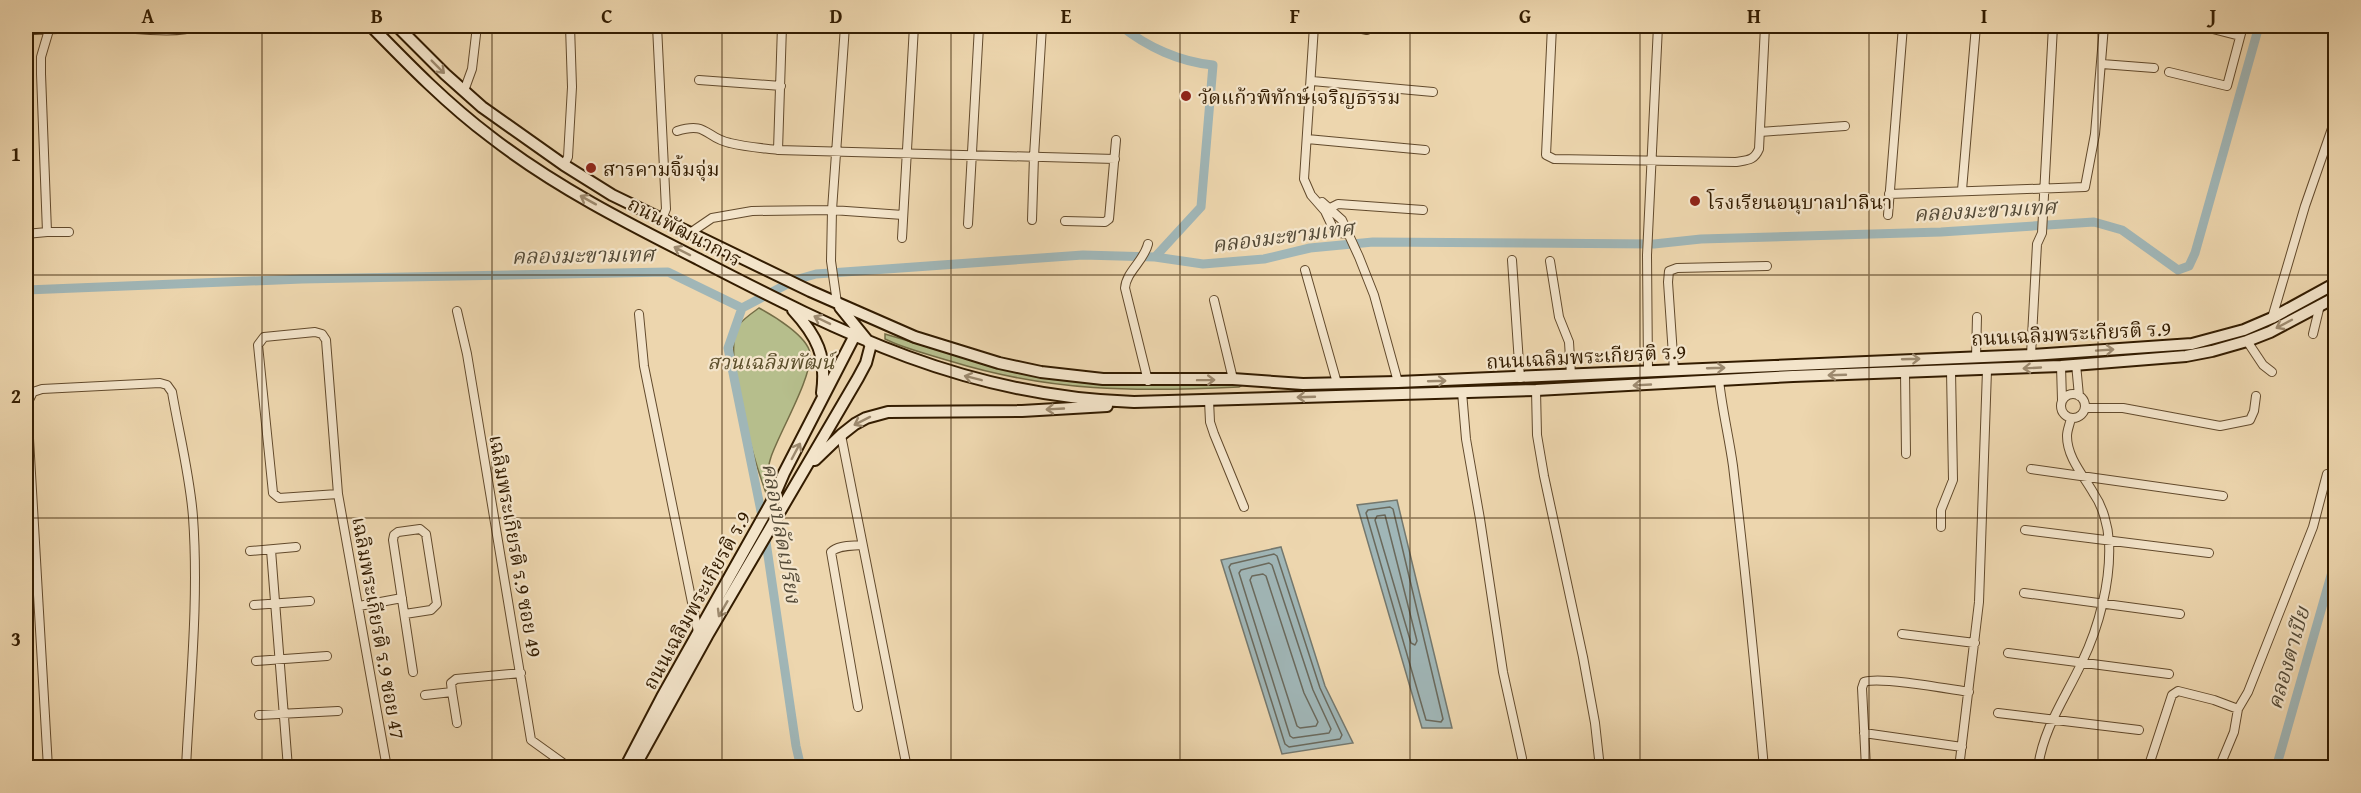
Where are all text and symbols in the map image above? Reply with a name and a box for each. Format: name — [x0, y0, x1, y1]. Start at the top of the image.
text: A — [142, 1, 155, 30]
text: B — [371, 1, 383, 30]
text: C — [601, 1, 613, 30]
text: D — [829, 1, 843, 30]
text: E — [1061, 1, 1072, 30]
text: F — [1290, 1, 1300, 30]
text: G — [1519, 1, 1531, 30]
text: H — [1747, 1, 1761, 30]
text: I — [1981, 1, 1987, 30]
text: J — [2207, 1, 2217, 30]
one-way arrow — [431, 60, 446, 75]
place label: วัดแก้วพิทักษ์เจริญธรรม — [1198, 82, 1400, 111]
marker: วัดแก้วพิทักษ์เจริญธรรม — [1179, 89, 1193, 103]
text: 1 — [11, 139, 21, 168]
place label: สารคามจิ้มจุ่ม — [603, 154, 720, 183]
marker: สารคามจิ้มจุ่ม — [584, 161, 598, 175]
place label: โรงเรียนอนุบาลปาลินา — [1706, 187, 1892, 216]
street label: ถนนพัฒนาการ — [623, 189, 747, 273]
water label: คลองมะขามเทศ — [1913, 191, 2059, 229]
one-way arrow — [579, 194, 597, 205]
marker: โรงเรียนอนุบาลปาลินา — [1688, 194, 1702, 208]
water label: คลองมะขามเทศ — [1210, 212, 1358, 260]
water label: คลองมะขามเทศ — [511, 238, 657, 272]
one-way arrow — [674, 245, 691, 257]
street label: ถนนเฉลิมพระเกียรติ ร.9 — [1970, 313, 2172, 353]
one-way arrow — [813, 314, 831, 326]
one-way arrow — [2276, 318, 2293, 330]
street label: ถนนเฉลิมพระเกียรติ ร.9 — [1485, 336, 1687, 376]
one-way arrow — [2095, 345, 2115, 356]
park label: สวนเฉลิมพัฒน์ — [708, 347, 837, 376]
one-way arrow — [1900, 354, 1920, 365]
one-way arrow — [2022, 362, 2042, 373]
one-way arrow — [1705, 363, 1725, 374]
one-way arrow — [1828, 369, 1847, 380]
one-way arrow — [964, 372, 983, 384]
one-way arrow — [1196, 374, 1216, 386]
one-way arrow — [1427, 375, 1447, 387]
one-way arrow — [1633, 379, 1653, 390]
text: 2 — [11, 381, 21, 410]
one-way arrow — [1297, 391, 1317, 403]
one-way arrow — [1046, 403, 1066, 414]
one-way arrow — [854, 415, 871, 427]
street label: เฉลิมพระเกียรติ ร.9 ซอย 49 — [482, 433, 550, 659]
one-way arrow — [790, 443, 802, 460]
water label: คลองปลัดเปรียง — [754, 460, 810, 607]
street label: ถนนเฉลิมพระเกียรติ ร.9 — [635, 505, 757, 695]
street label: เฉลิมพระเกียรติ ร.9 ซอย 47 — [345, 515, 413, 741]
one-way arrow — [717, 600, 729, 617]
water label: คลองตาเปีย — [2259, 602, 2318, 713]
text: 3 — [11, 624, 21, 653]

